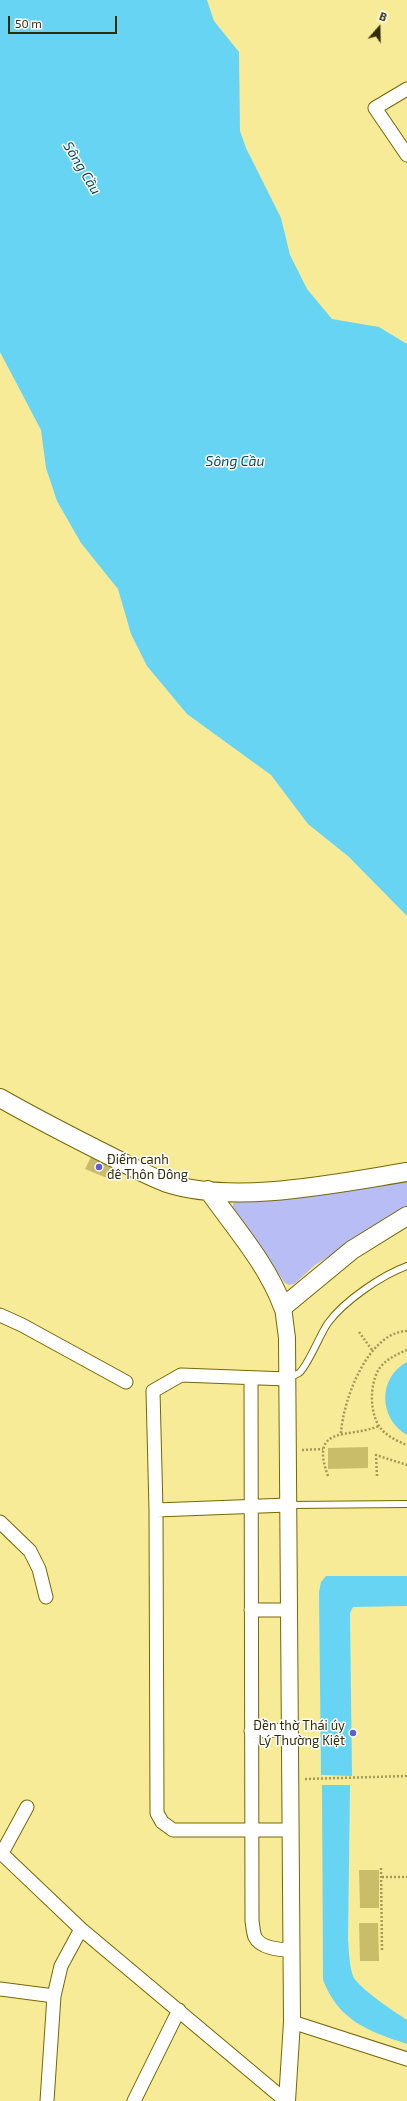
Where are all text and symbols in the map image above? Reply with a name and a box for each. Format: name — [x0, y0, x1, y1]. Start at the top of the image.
scale bar — [10, 8, 119, 34]
north arrow — [359, 8, 399, 48]
text: B — [378, 9, 389, 24]
text: 50 m — [15, 16, 42, 30]
water label: Sông Cầu — [60, 138, 104, 198]
water label: Sông Cầu — [206, 453, 264, 469]
place label: Điếm canh đê Thôn Đông — [107, 1152, 188, 1183]
marker: Điếm canh đê Thôn Đông — [94, 1162, 104, 1172]
place label: Đền thờ Thái úy Lý Thường Kiệt — [253, 1718, 345, 1749]
marker: Đền thờ Thái úy Lý Thường Kiệt — [348, 1728, 358, 1738]

